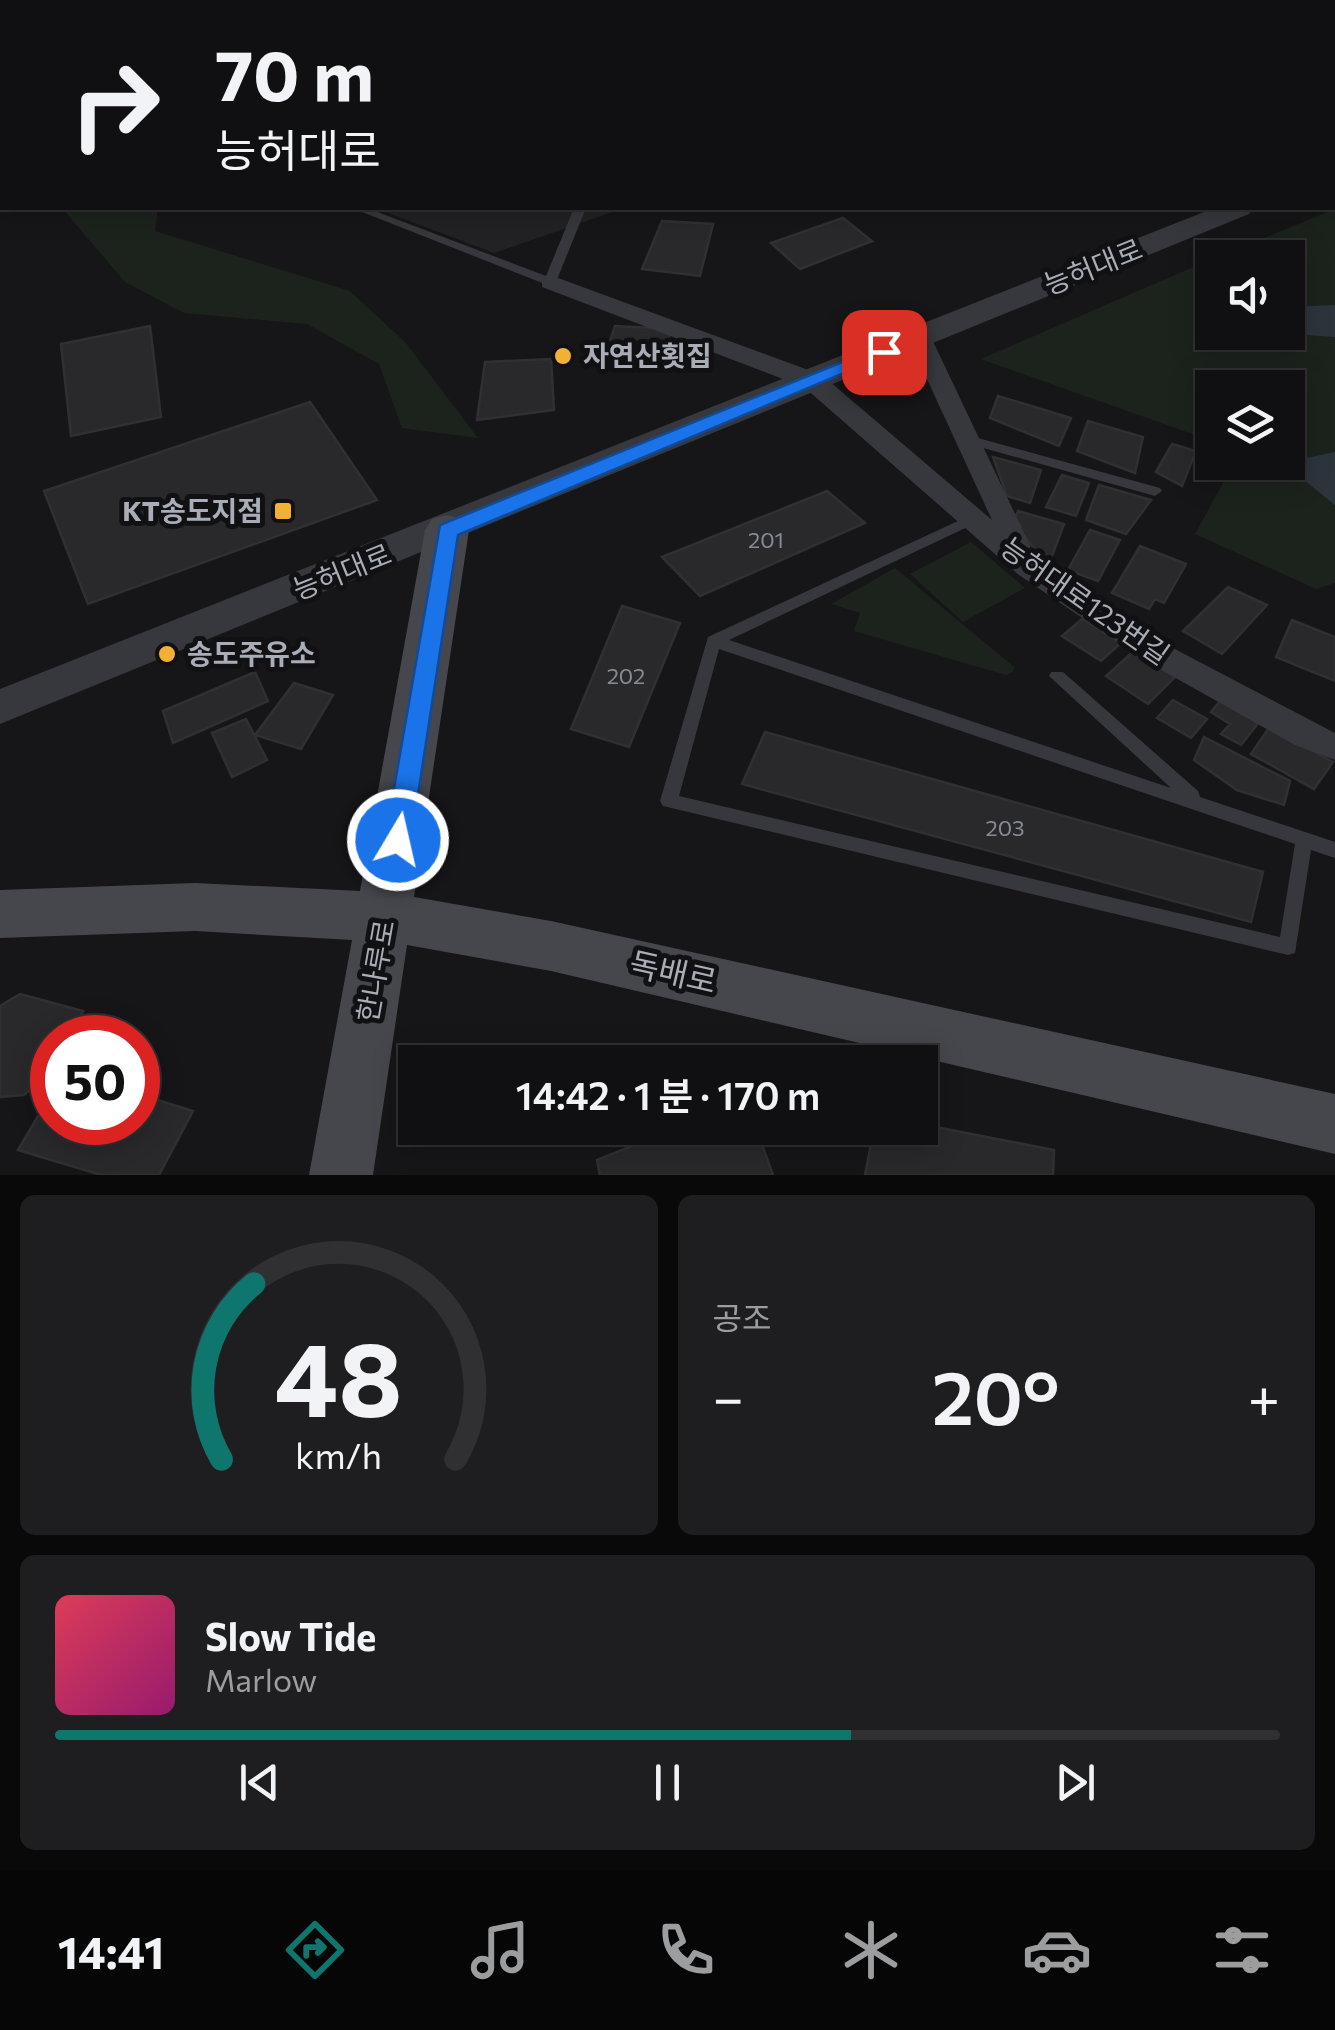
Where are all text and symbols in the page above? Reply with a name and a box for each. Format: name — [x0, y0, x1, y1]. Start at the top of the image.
text: 70 m — [215, 30, 374, 115]
icon: right — [50, 40, 180, 170]
text: 능허대로 — [215, 121, 381, 176]
street label: 능허대로 — [1038, 231, 1147, 301]
map controls — [1195, 240, 1305, 480]
button: sound — [1195, 240, 1305, 350]
pin — [842, 310, 927, 395]
icon: arrive — [857, 325, 912, 380]
place label: 자연산횟집 — [583, 338, 712, 372]
marker: 자연산횟집 — [552, 345, 574, 367]
button: layers — [1195, 370, 1305, 480]
place label: KT송도지점 — [122, 493, 263, 527]
marker: KT송도지점 — [272, 500, 294, 522]
house number: 201 — [748, 526, 784, 553]
street label: 능허대로123번길 — [995, 529, 1176, 671]
street label: 능허대로 — [287, 536, 396, 606]
place label: 송도주유소 — [187, 636, 316, 670]
marker: 송도주유소 — [156, 643, 178, 665]
house number: 202 — [607, 662, 645, 689]
position arrow — [346, 788, 450, 892]
house number: 203 — [986, 814, 1024, 841]
street label: 한나루로 — [349, 917, 401, 1025]
street label: 독배로 — [626, 942, 721, 1000]
speed limit sign: 50 — [30, 1015, 160, 1145]
text: 14:42 · 1 분 · 170 m — [516, 1071, 820, 1118]
text: 공조 — [713, 1297, 771, 1337]
text: 48 — [275, 1311, 403, 1438]
text: 20° — [932, 1349, 1060, 1440]
text: − — [713, 1362, 744, 1429]
text: + — [1248, 1362, 1280, 1429]
text: km/h — [295, 1433, 382, 1476]
text: Slow Tide — [205, 1612, 376, 1659]
text: Marlow — [205, 1659, 317, 1699]
icon: previous — [232, 1755, 287, 1810]
icon: pause — [640, 1755, 695, 1810]
icon: next — [1048, 1755, 1103, 1810]
icon: directions — [280, 1915, 350, 1985]
icon: music — [465, 1915, 535, 1985]
icon: phone — [651, 1915, 721, 1985]
icon: climate — [836, 1915, 906, 1985]
icon: car — [1022, 1915, 1092, 1985]
icon: filters — [1207, 1915, 1277, 1985]
text: 14:41 — [58, 1923, 164, 1978]

